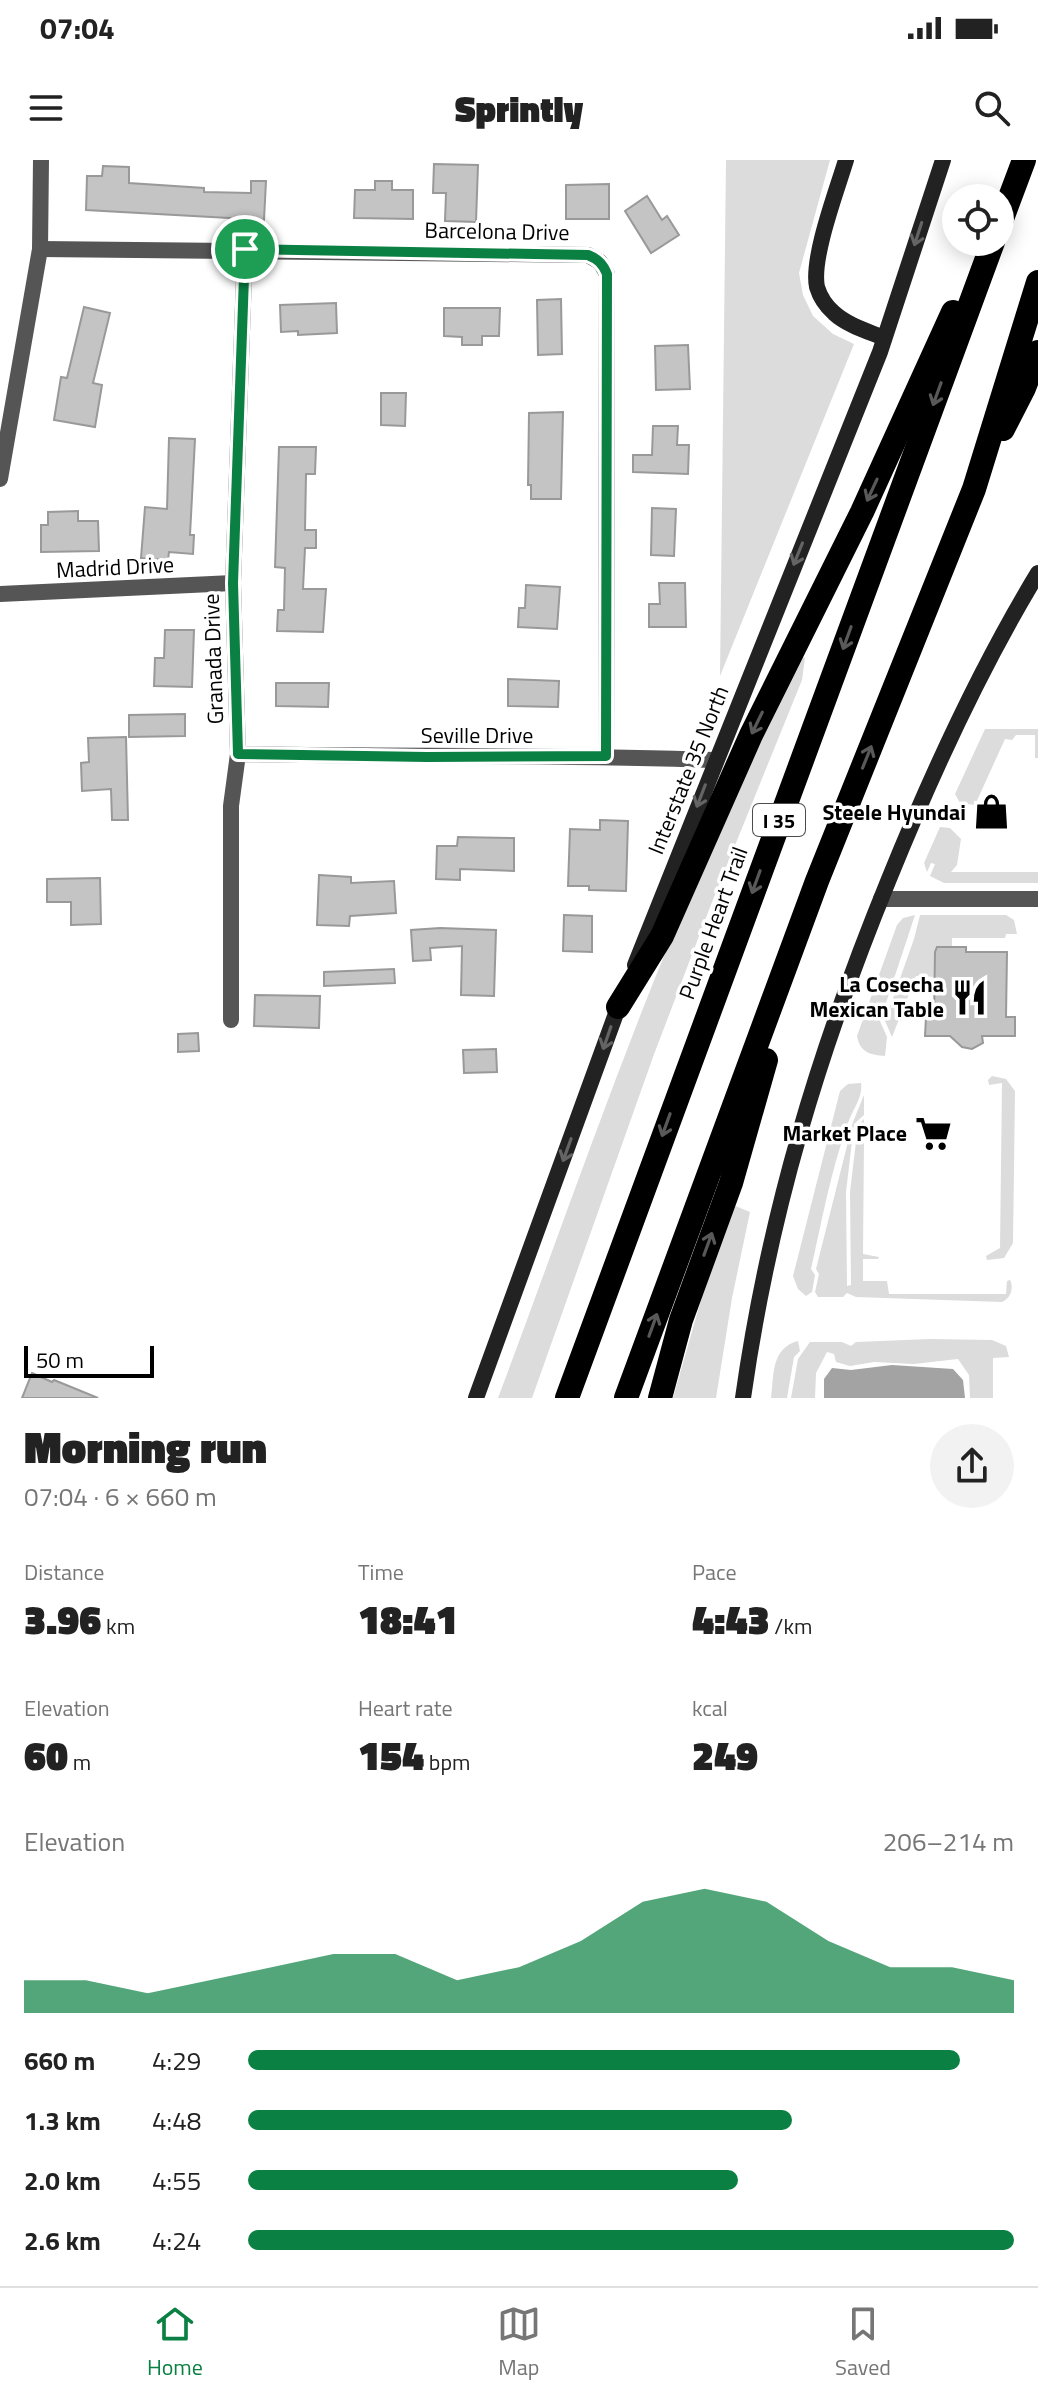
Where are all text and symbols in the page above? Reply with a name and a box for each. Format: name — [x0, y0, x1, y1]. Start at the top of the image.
text: 07:04 — [40, 5, 115, 51]
text: Sprintly — [455, 81, 583, 136]
icon: menu — [24, 86, 68, 130]
icon: search — [970, 86, 1014, 130]
map controls — [942, 184, 1014, 256]
button: locate — [942, 184, 1014, 256]
street label: Barcelona Drive — [424, 213, 570, 249]
pin — [211, 215, 279, 283]
one-way arrow — [910, 221, 925, 246]
icon: arrive — [223, 227, 267, 271]
one-way arrow — [929, 381, 943, 406]
one-way arrow — [864, 478, 879, 502]
one-way arrow — [790, 541, 804, 566]
street label: Madrid Drive — [55, 547, 175, 587]
street label: Granada Drive — [194, 593, 232, 725]
one-way arrow — [839, 625, 853, 650]
street label: Interstate 35 North — [639, 681, 737, 859]
one-way arrow — [749, 711, 764, 735]
street label: Seville Drive — [421, 718, 533, 752]
one-way arrow — [861, 745, 875, 770]
one-way arrow — [693, 783, 707, 808]
shop icon: Steele Hyundai — [973, 793, 1011, 831]
place label: Steele Hyundai — [822, 795, 966, 829]
road number: I 35 — [753, 804, 805, 836]
street label: Purple Heart Trail — [670, 842, 756, 1004]
one-way arrow — [748, 869, 763, 894]
place label: La Cosecha Mexican Table — [810, 967, 944, 1026]
restaurant icon: La Cosecha Mexican Table — [951, 978, 989, 1016]
one-way arrow — [599, 1025, 614, 1050]
one-way arrow — [658, 1112, 672, 1137]
supermarket icon: Market Place — [914, 1114, 952, 1152]
place label: Market Place — [782, 1116, 907, 1150]
one-way arrow — [559, 1137, 573, 1161]
one-way arrow — [702, 1232, 717, 1257]
one-way arrow — [646, 1313, 661, 1338]
scale bar — [24, 1342, 154, 1378]
text: 50 m — [36, 1343, 84, 1377]
text: Morning run — [24, 1413, 267, 1480]
button: share — [930, 1424, 1014, 1508]
text: 07:04 · 6 × 660 m — [24, 1477, 217, 1516]
text: Distance — [24, 1555, 104, 1589]
text: Time — [358, 1555, 404, 1589]
text: Pace — [692, 1555, 737, 1589]
text: 3.96 — [24, 1589, 101, 1650]
text: 18:41 — [358, 1589, 458, 1650]
text: 4:43 — [692, 1589, 770, 1650]
text: km — [101, 1609, 135, 1643]
text: /km — [770, 1609, 812, 1643]
text: Elevation — [24, 1691, 110, 1725]
text: Heart rate — [358, 1691, 453, 1725]
text: kcal — [692, 1691, 728, 1725]
text: 60 — [24, 1725, 68, 1786]
text: 154 — [358, 1725, 424, 1786]
text: 249 — [692, 1725, 758, 1786]
text: m — [68, 1745, 91, 1779]
text: bpm — [424, 1745, 470, 1779]
text: Elevation — [24, 1822, 125, 1861]
text: 206–214 m — [883, 1822, 1014, 1861]
text: 660 m — [24, 2041, 95, 2080]
text: 4:29 — [152, 2041, 201, 2080]
text: 1.3 km — [24, 2101, 101, 2140]
text: 4:48 — [152, 2101, 201, 2140]
text: 2.0 km — [24, 2161, 101, 2200]
text: 4:55 — [152, 2161, 201, 2200]
text: 2.6 km — [24, 2221, 101, 2260]
text: 4:24 — [152, 2221, 201, 2260]
tab: Home — [147, 2302, 203, 2384]
tab: Map — [497, 2302, 541, 2384]
tab: Saved — [835, 2302, 891, 2384]

